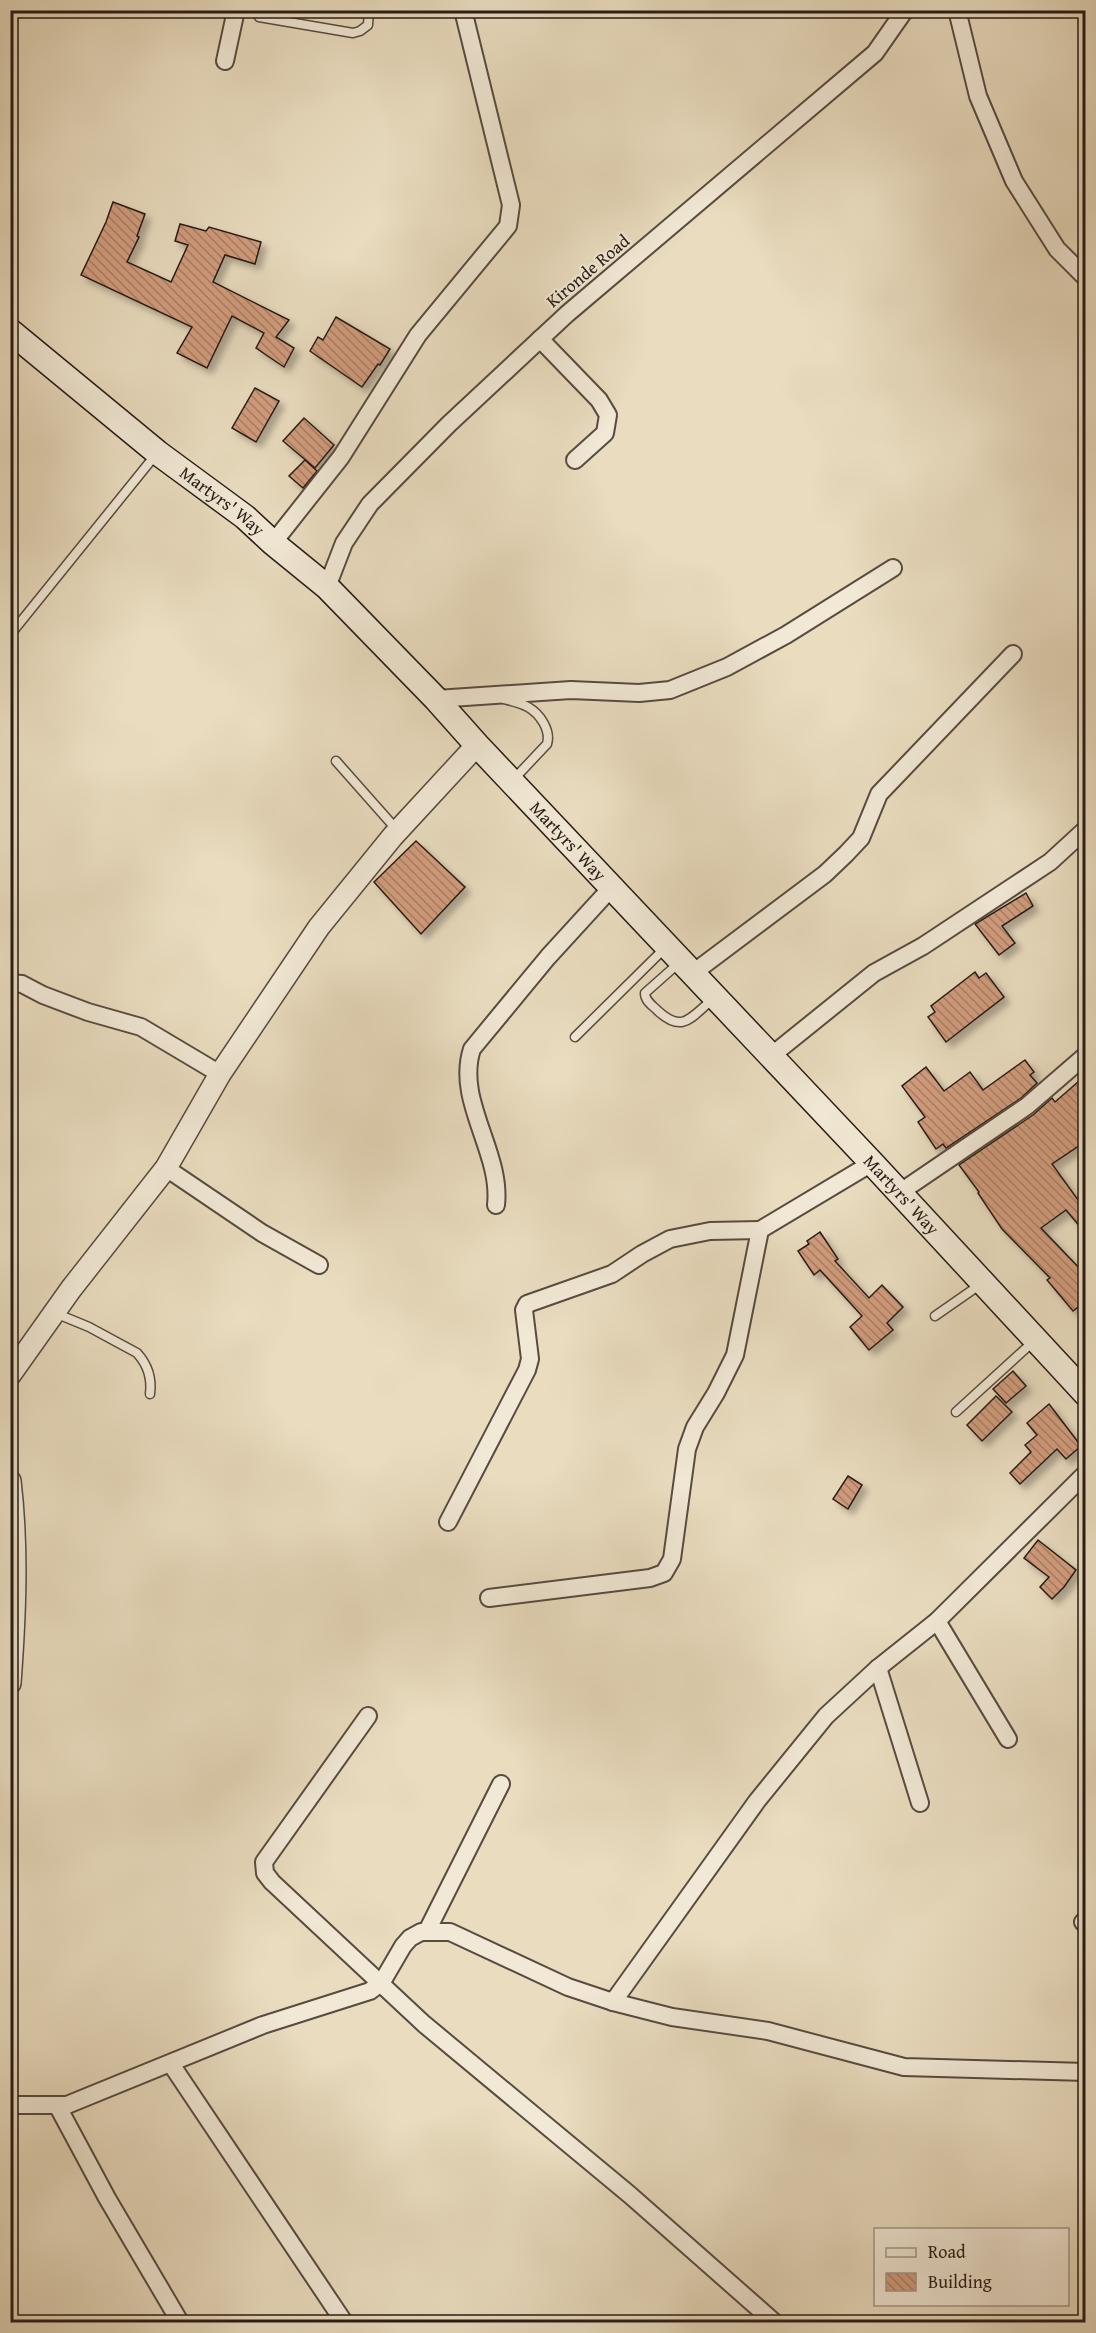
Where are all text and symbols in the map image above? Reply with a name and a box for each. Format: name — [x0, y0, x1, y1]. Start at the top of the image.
street label: Kironde Road — [540, 227, 636, 314]
street label: Martyrs' Way — [174, 459, 271, 542]
street label: Martyrs' Way — [524, 795, 613, 887]
street label: Martyrs' Way — [857, 1148, 946, 1241]
legend — [874, 2228, 1069, 2306]
text: Road — [928, 2238, 966, 2265]
text: Building — [928, 2268, 992, 2295]

